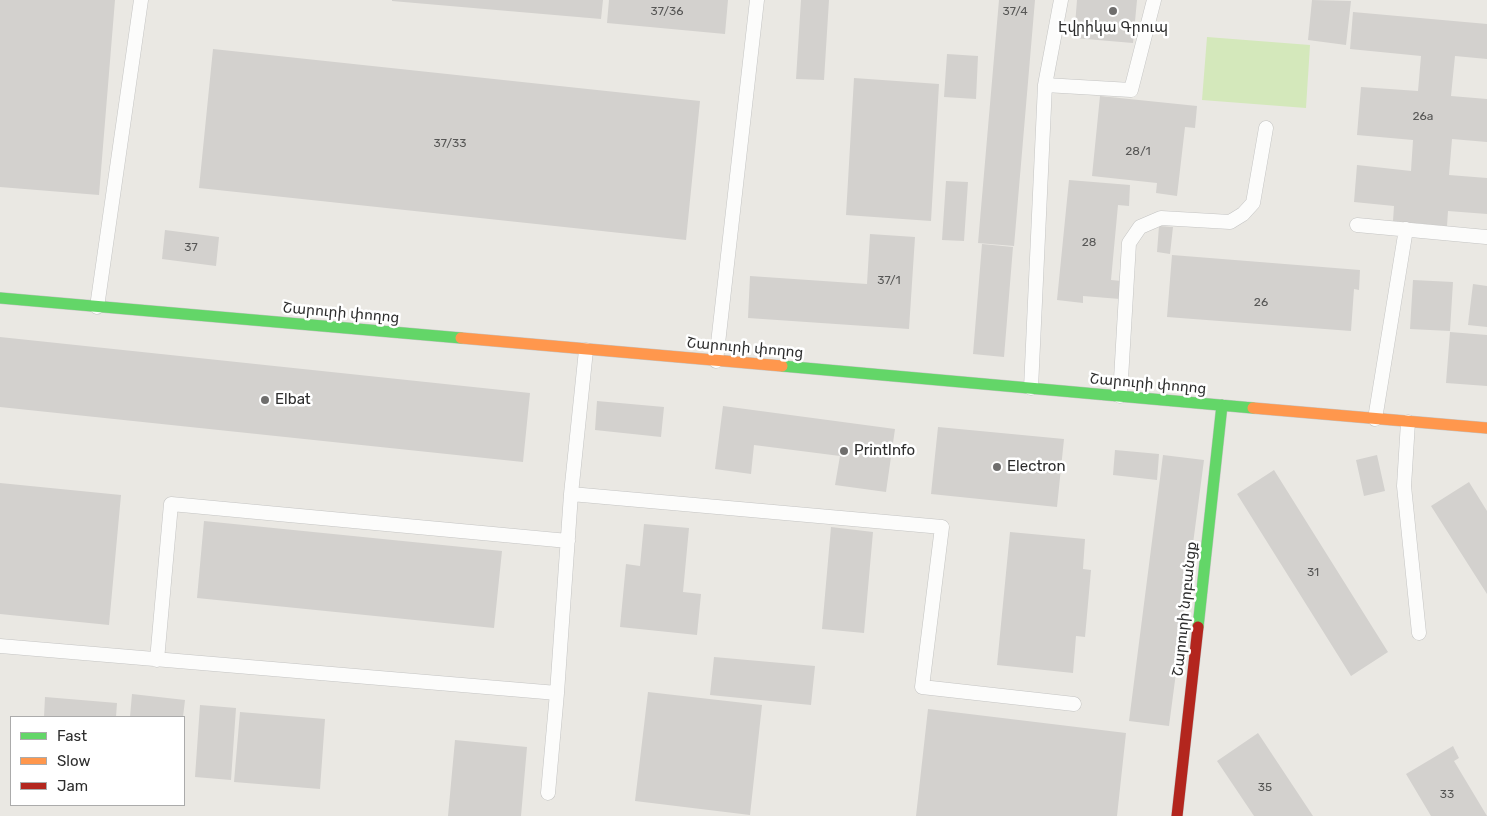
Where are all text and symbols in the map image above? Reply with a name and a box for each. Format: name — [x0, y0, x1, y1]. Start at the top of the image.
house number: 37/36 — [651, 5, 683, 19]
house number: 37/4 — [1002, 5, 1028, 19]
marker: Էվրիկա Գրուպ — [1107, 5, 1119, 17]
place label: Էվրիկա Գրուպ — [1058, 19, 1168, 37]
house number: 26a — [1413, 110, 1433, 124]
house number: 37/33 — [434, 137, 466, 151]
house number: 28/1 — [1125, 145, 1151, 159]
house number: 28 — [1082, 236, 1096, 250]
house number: 37 — [184, 241, 198, 255]
house number: 37/1 — [877, 274, 901, 288]
house number: 26 — [1254, 296, 1268, 310]
street label: Շարուրի փողոց — [282, 299, 400, 327]
street label: Շարուրի փողոց — [686, 334, 804, 362]
street label: Շարուրի փողոց — [1089, 370, 1207, 398]
place label: Elbat — [275, 391, 311, 409]
marker: Elbat — [259, 394, 271, 406]
place label: PrintInfo — [854, 442, 915, 460]
marker: PrintInfo — [838, 445, 850, 457]
place label: Electron — [1007, 458, 1066, 476]
marker: Electron — [991, 461, 1003, 473]
street label: Շարուրի նրբանցք — [1169, 541, 1201, 677]
house number: 31 — [1307, 566, 1319, 580]
legend — [10, 716, 185, 806]
text: Fast — [57, 727, 87, 745]
text: Slow — [57, 752, 90, 770]
text: Jam — [57, 777, 88, 795]
house number: 35 — [1258, 781, 1272, 795]
house number: 33 — [1440, 788, 1454, 802]

